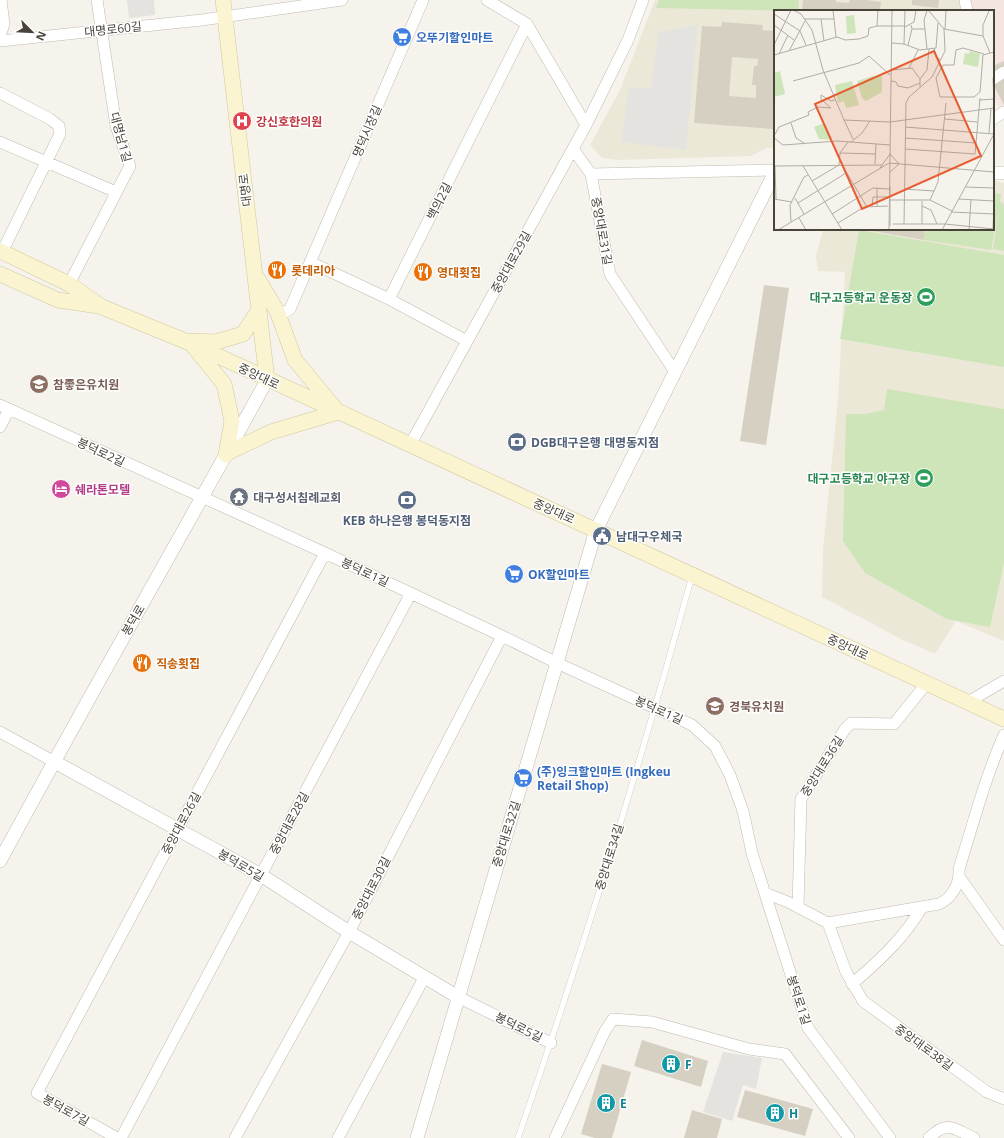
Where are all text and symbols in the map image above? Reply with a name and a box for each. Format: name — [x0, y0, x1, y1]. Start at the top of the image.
inset map — [774, 10, 994, 230]
north arrow — [12, 12, 52, 52]
street label: 대명로60길 — [83, 18, 143, 40]
supermarket icon: 오뚜기할인마트 — [391, 26, 413, 48]
text: N — [33, 29, 50, 43]
place label: 오뚜기할인마트 — [416, 29, 493, 46]
street label: 명덕시장길 — [348, 102, 386, 160]
street label: 대명남1길 — [106, 110, 136, 164]
hospital icon: 강신호한의원 — [231, 110, 253, 132]
place label: 강신호한의원 — [256, 113, 322, 130]
street label: 대명로 — [235, 173, 255, 207]
street label: 백의2길 — [422, 179, 456, 223]
street label: 중앙대로31길 — [588, 196, 616, 266]
street label: 중앙대로29길 — [487, 228, 535, 296]
restaurant icon: 롯데리아 — [266, 259, 288, 281]
restaurant icon: 영대횟집 — [412, 261, 434, 283]
place label: 롯데리아 — [291, 262, 335, 279]
place label: 영대횟집 — [437, 264, 481, 281]
sports icon: 대구고등학교 운동장 — [915, 286, 937, 308]
place label: 대구고등학교 운동장 — [810, 289, 912, 306]
street label: 중앙대로 — [235, 359, 283, 393]
school or university icon: 참좋은유치원 — [28, 373, 50, 395]
place label: 참좋은유치원 — [53, 376, 119, 393]
bank icon: DGB대구은행 대명동지점 — [506, 431, 528, 453]
street label: 봉덕로2길 — [74, 434, 128, 470]
place label: DGB대구은행 대명동지점 — [531, 434, 659, 451]
sports icon: 대구고등학교 야구장 — [913, 467, 935, 489]
place label: 대구고등학교 야구장 — [808, 470, 910, 487]
hotel icon: 쉐라톤모텔 — [50, 478, 72, 500]
place label: 쉐라톤모텔 — [75, 481, 130, 498]
temple icon: 대구성서침례교회 — [228, 486, 250, 508]
place label: 대구성서침례교회 — [253, 489, 341, 506]
bank icon: KEB 하나은행 봉덕동지점 — [396, 489, 418, 511]
street label: 중앙대로 — [530, 494, 578, 528]
place label: KEB 하나은행 봉덕동지점 — [343, 512, 471, 529]
public building icon: 남대구우체국 — [591, 525, 613, 547]
place label: 남대구우체국 — [616, 528, 682, 545]
street label: 봉덕로1길 — [338, 554, 392, 590]
supermarket icon: OK할인마트 — [503, 563, 525, 585]
place label: OK할인마트 — [528, 566, 590, 583]
street label: 봉덕로 — [117, 601, 149, 639]
street label: 중앙대로 — [824, 630, 872, 664]
restaurant icon: 직송횟집 — [131, 652, 153, 674]
place label: 직송횟집 — [156, 655, 200, 672]
street label: 봉덕로1길 — [632, 692, 686, 728]
school or university icon: 경북유치원 — [704, 695, 726, 717]
place label: 경북유치원 — [729, 698, 784, 715]
street label: 중앙대로36길 — [797, 732, 847, 800]
place label: (주)잉크할인마트 (Ingkeu Retail Shop) — [537, 763, 671, 794]
supermarket icon: (주)잉크할인마트 (Ingkeu Retail Shop) — [512, 767, 534, 789]
street label: 중앙대로26길 — [157, 789, 205, 857]
street label: 중앙대로28길 — [265, 789, 313, 857]
street label: 중앙대로32길 — [488, 799, 524, 869]
street label: 중앙대로34길 — [591, 822, 627, 892]
street label: 봉덕로5길 — [215, 845, 267, 885]
street label: 중앙대로30길 — [348, 853, 394, 923]
street label: 봉덕로1길 — [783, 973, 815, 1027]
street label: 봉덕로5길 — [492, 1008, 546, 1046]
street label: 중앙대로38길 — [891, 1020, 957, 1074]
building icon: F — [660, 1053, 682, 1075]
place label: F — [685, 1056, 692, 1073]
street label: 봉덕로7길 — [40, 1090, 92, 1130]
building icon: E — [595, 1092, 617, 1114]
place label: E — [620, 1095, 627, 1112]
building icon: H — [764, 1102, 786, 1124]
place label: H — [789, 1105, 798, 1122]

